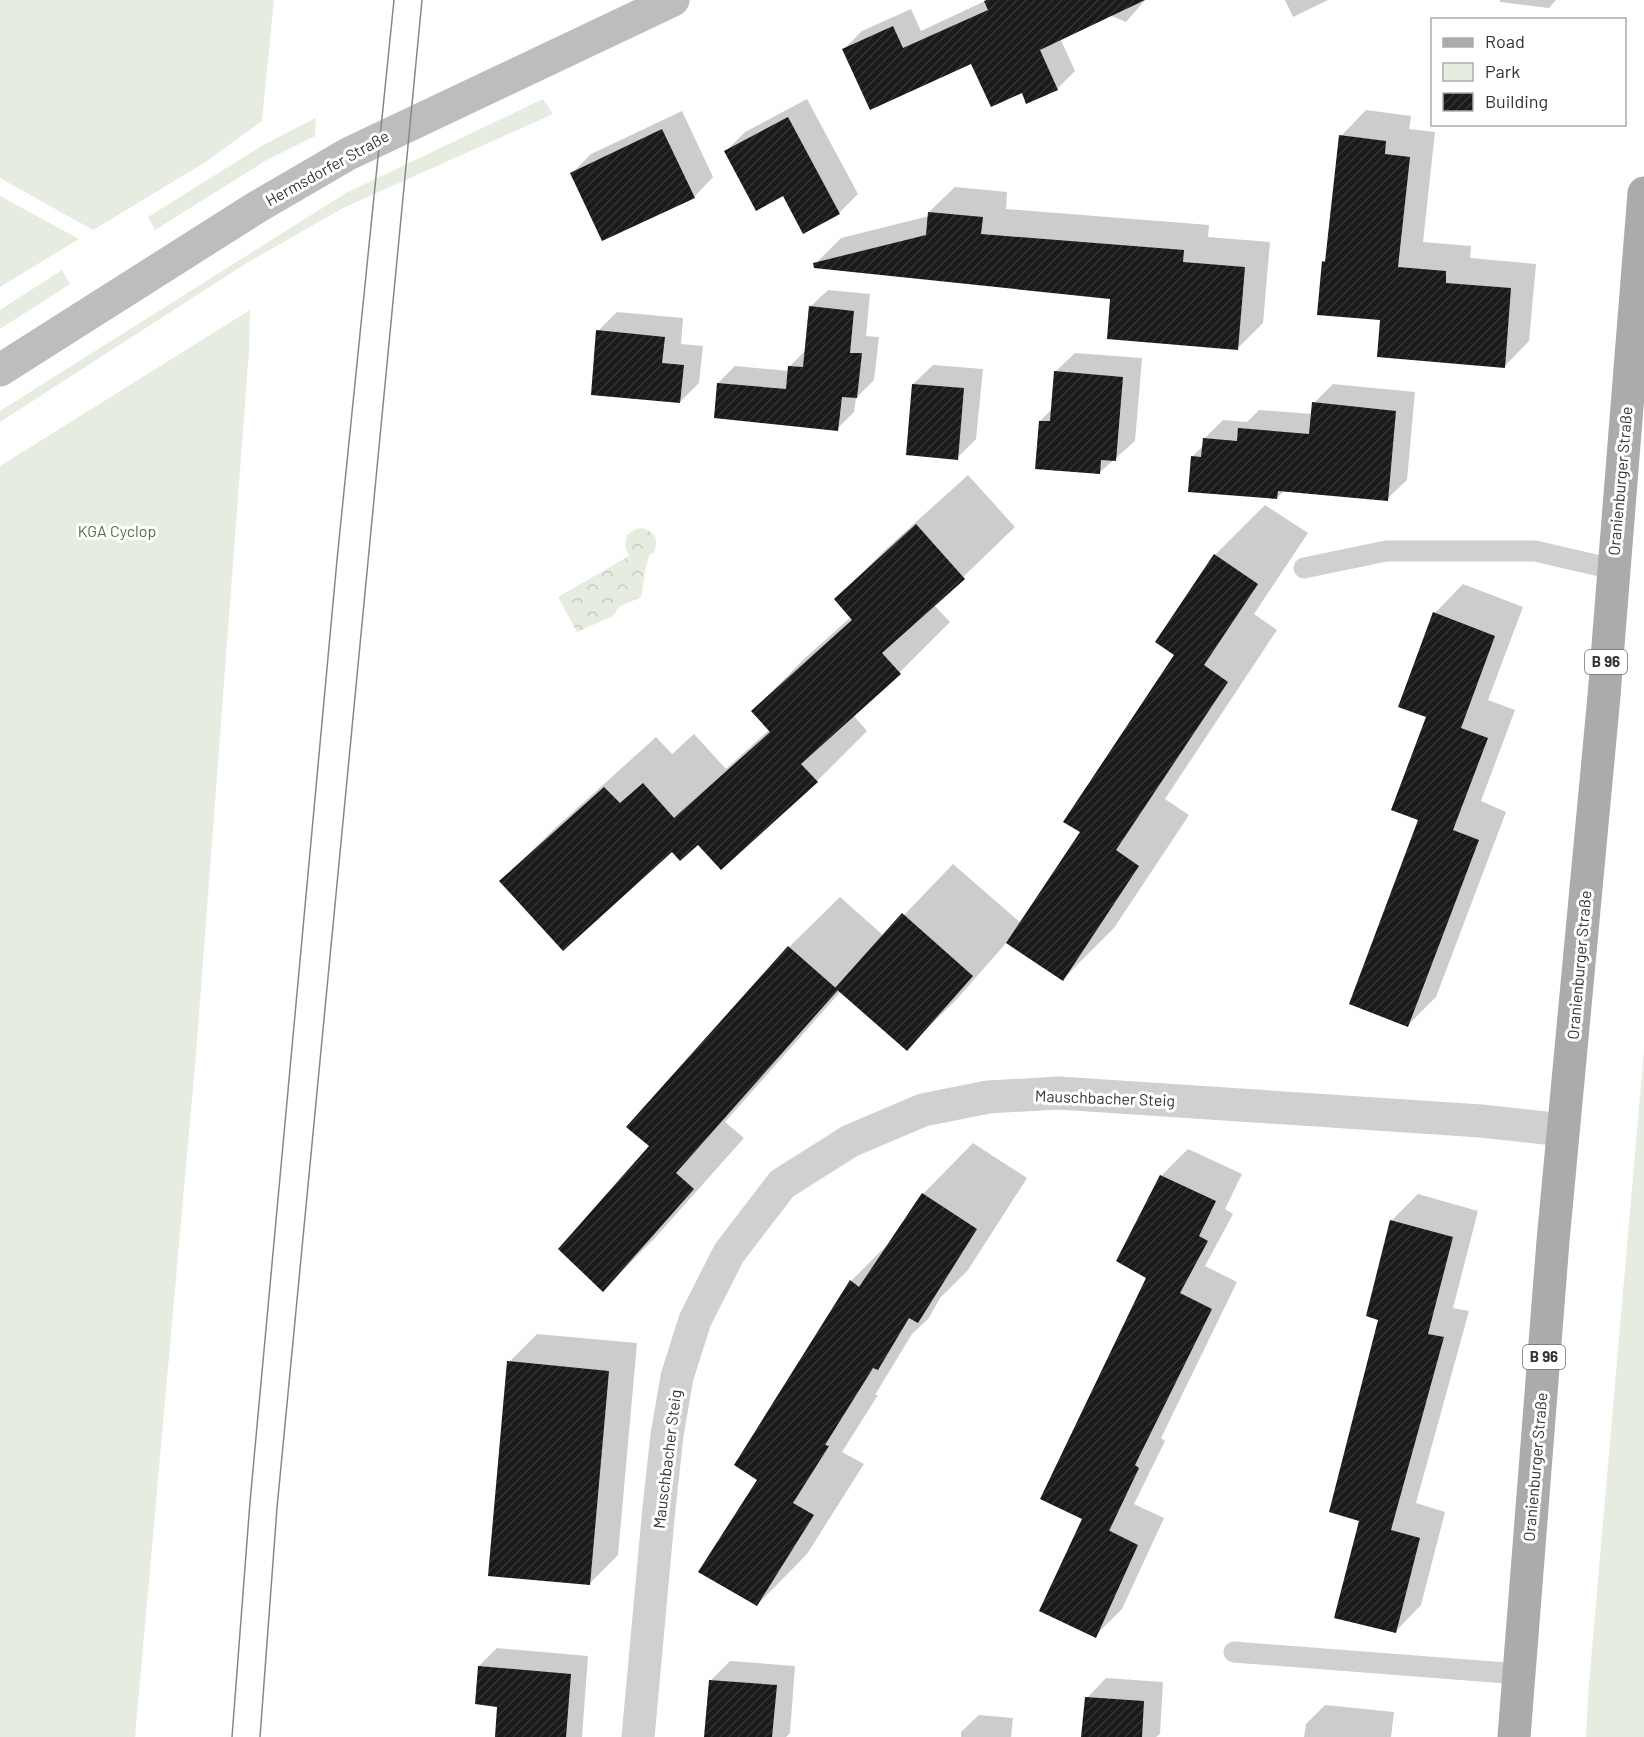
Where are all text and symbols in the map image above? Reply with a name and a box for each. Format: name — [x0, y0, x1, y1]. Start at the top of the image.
legend — [1431, 18, 1626, 126]
text: Road — [1485, 30, 1525, 52]
text: Park — [1485, 60, 1520, 82]
text: Building — [1485, 90, 1548, 112]
street label: Hermsdorfer Straße — [262, 126, 392, 209]
street label: Oranienburger Straße — [1604, 406, 1635, 556]
park label: KGA Cyclop — [78, 521, 156, 540]
road number: B 96 — [1585, 650, 1627, 674]
street label: Oranienburger Straße — [1563, 890, 1594, 1040]
street label: Mauschbacher Steig — [1035, 1086, 1175, 1109]
road number: B 96 — [1523, 1345, 1565, 1369]
street label: Mauschbacher Steig — [649, 1388, 684, 1530]
street label: Oranienburger Straße — [1519, 1392, 1550, 1542]

